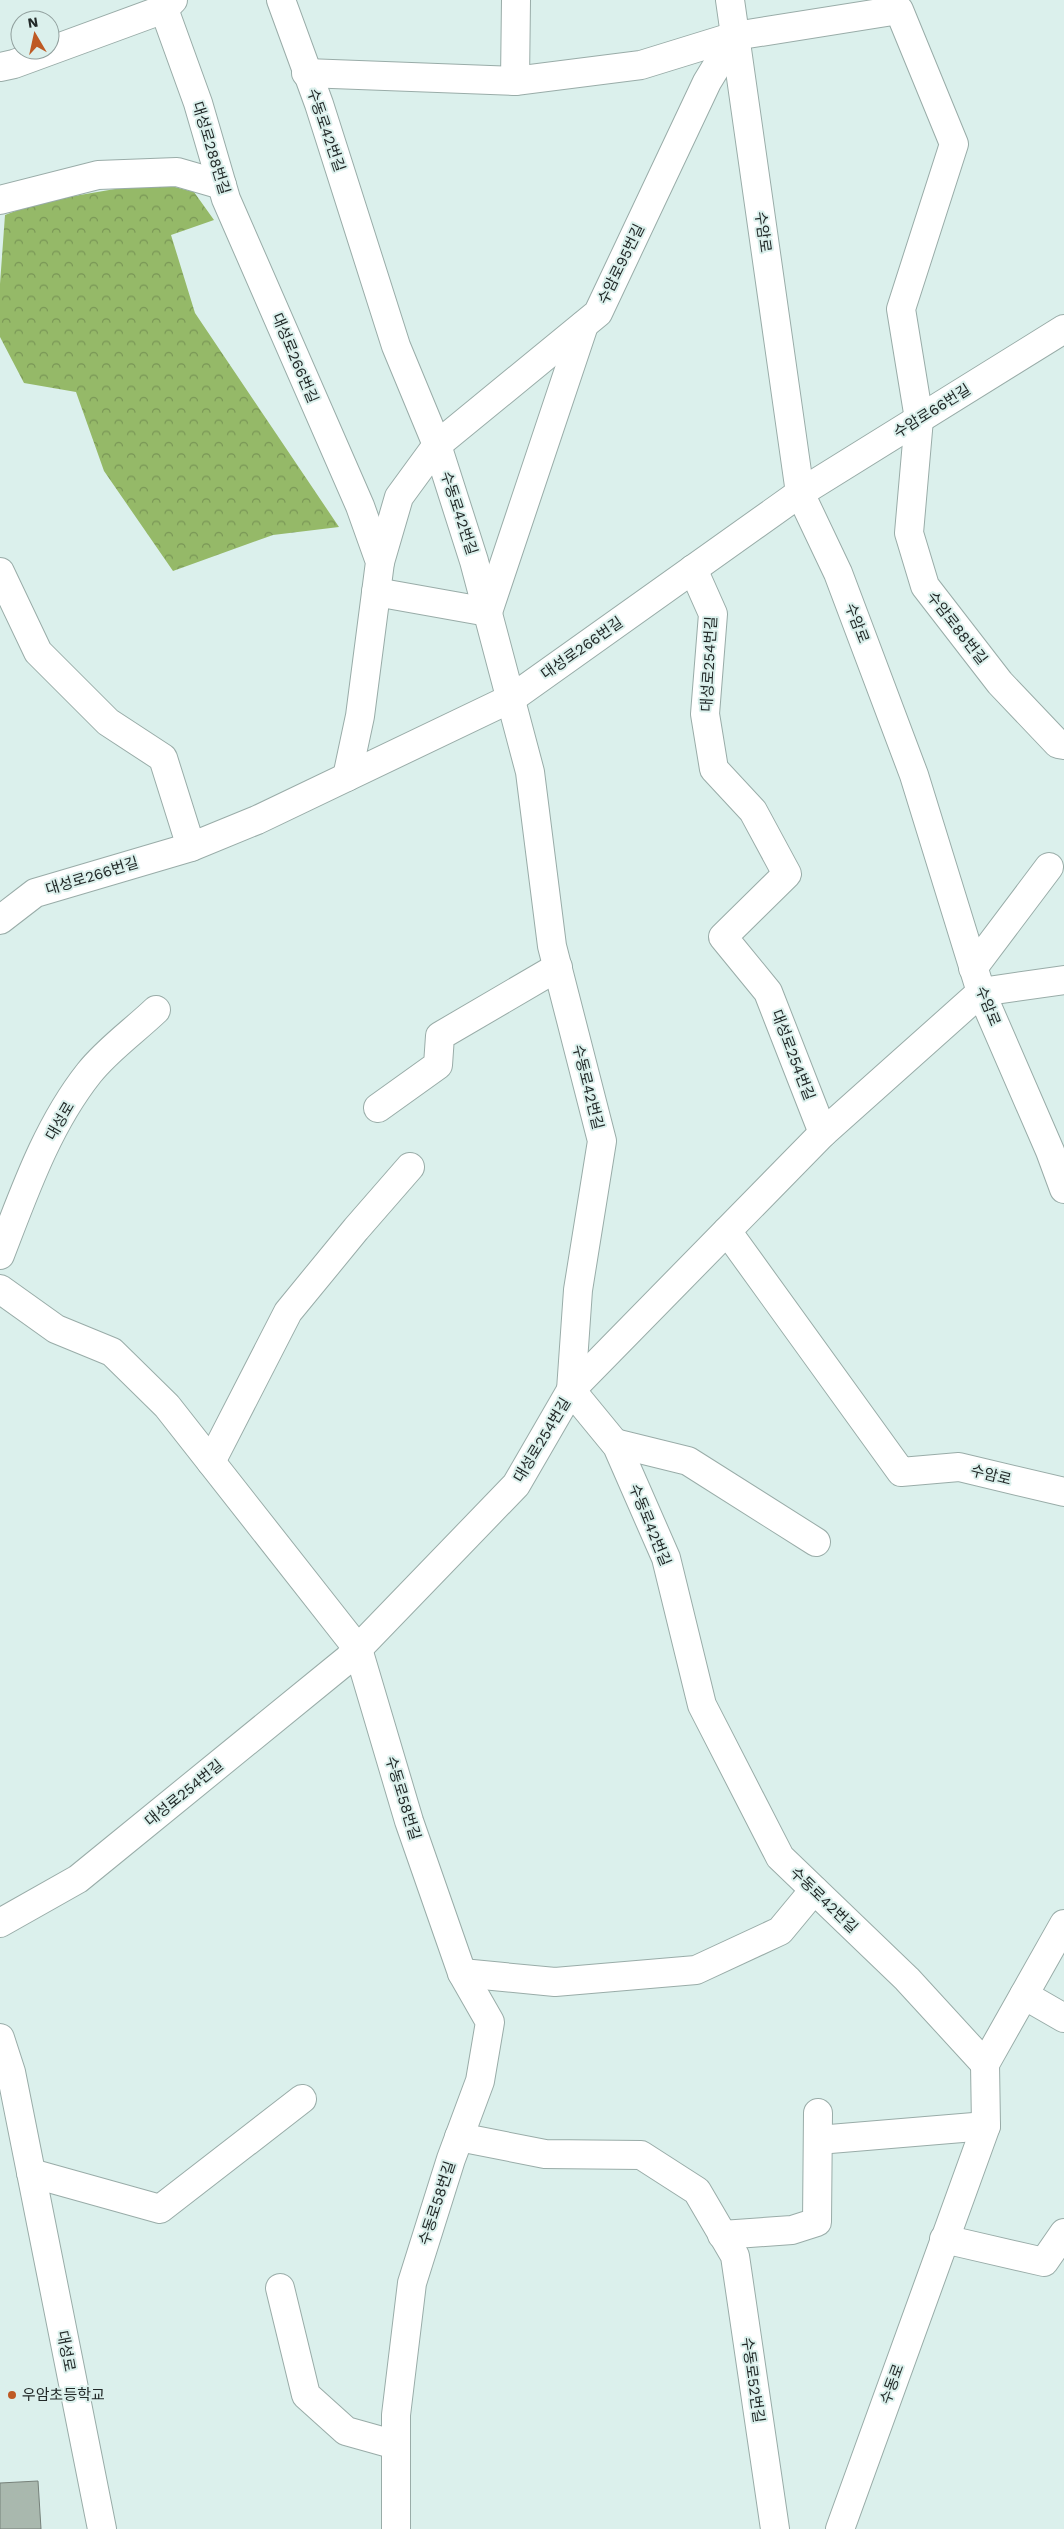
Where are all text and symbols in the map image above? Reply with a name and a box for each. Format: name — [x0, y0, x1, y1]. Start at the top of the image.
north arrow — [10, 10, 60, 60]
text: N — [27, 13, 39, 31]
street label: 수동로42번길 — [303, 86, 349, 174]
street label: 대성로288번길 — [188, 99, 234, 197]
street label: 수암로 — [751, 210, 775, 254]
street label: 수암로95번길 — [594, 221, 648, 307]
street label: 대성로266번길 — [268, 310, 322, 406]
street label: 수암로66번길 — [890, 380, 974, 442]
street label: 수동로42번길 — [437, 469, 481, 557]
street label: 수암로88번길 — [923, 588, 991, 668]
street label: 수암로 — [841, 600, 873, 646]
street label: 대성로266번길 — [538, 613, 626, 683]
street label: 대성로254번길 — [698, 616, 720, 712]
street label: 대성로266번길 — [43, 853, 141, 899]
street label: 수암로 — [972, 983, 1004, 1029]
street label: 대성로254번길 — [767, 1007, 819, 1103]
street label: 수동로42번길 — [569, 1043, 607, 1131]
street label: 대성로 — [42, 1099, 78, 1143]
street label: 대성로254번길 — [510, 1394, 574, 1486]
street label: 수암로 — [969, 1461, 1013, 1489]
street label: 수동로42번길 — [625, 1481, 675, 1569]
street label: 수동로58번길 — [382, 1754, 424, 1842]
street label: 대성로254번길 — [141, 1756, 227, 1830]
street label: 수동로42번길 — [786, 1863, 862, 1937]
street label: 수동로58번길 — [415, 2159, 459, 2247]
street label: 대성로 — [53, 2329, 79, 2373]
street label: 수동로52번길 — [738, 2336, 768, 2424]
street label: 수동로 — [876, 2361, 908, 2407]
place label: 우암초등학교 — [22, 2386, 105, 2404]
marker: 우암초등학교 — [6, 2389, 18, 2401]

